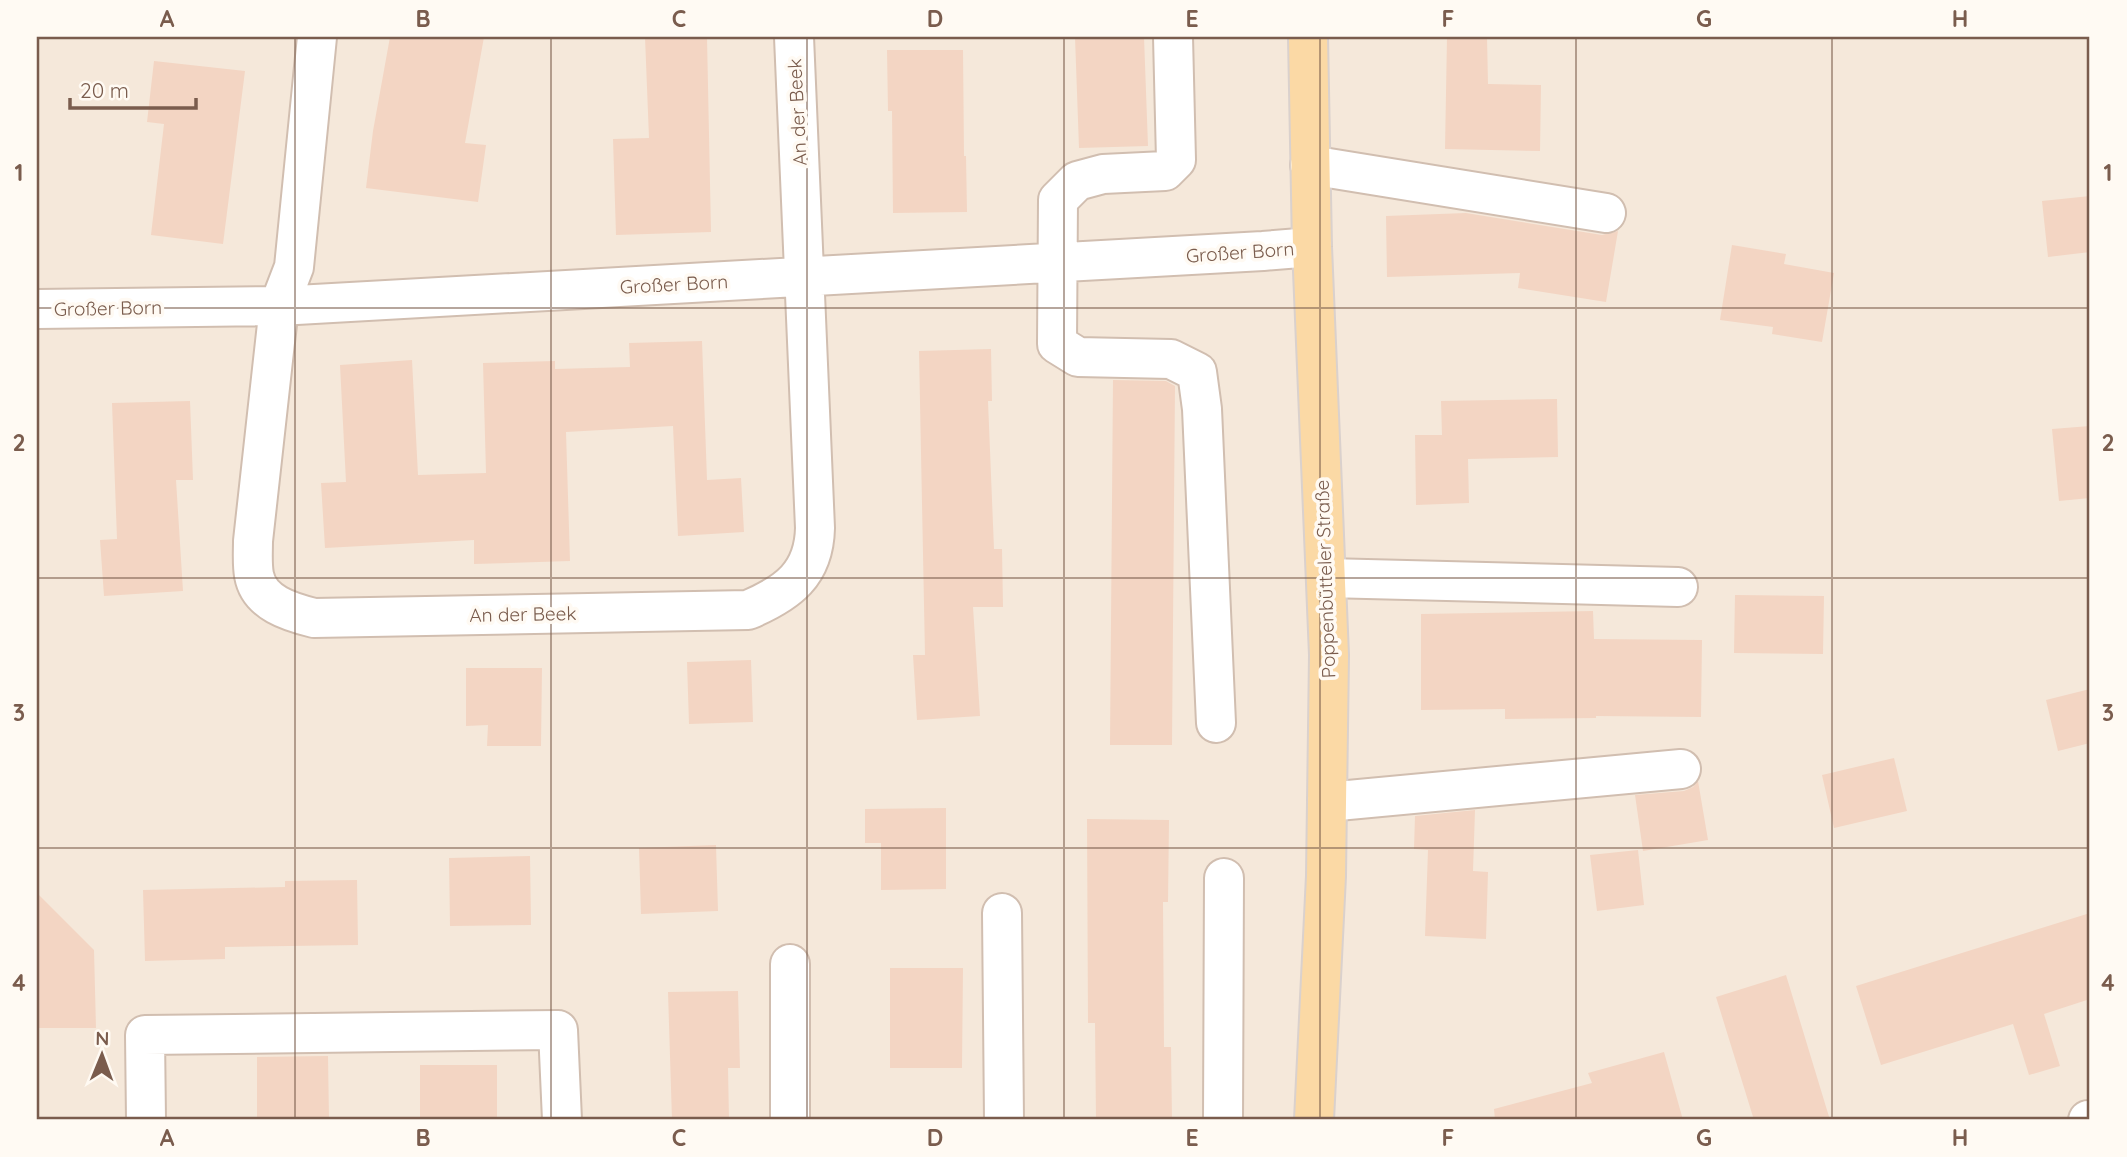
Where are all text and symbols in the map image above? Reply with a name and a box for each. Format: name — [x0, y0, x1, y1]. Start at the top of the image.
text: A — [160, 4, 175, 33]
text: B — [415, 4, 431, 33]
text: C — [672, 4, 686, 33]
text: D — [927, 4, 943, 33]
text: E — [1185, 4, 1199, 33]
text: F — [1442, 4, 1454, 33]
text: G — [1696, 4, 1712, 33]
text: H — [1952, 4, 1968, 33]
street label: An der Beek — [782, 58, 812, 166]
scale bar — [70, 66, 196, 110]
text: 20 m — [80, 77, 129, 103]
text: 1 — [15, 158, 23, 187]
text: 1 — [2104, 158, 2112, 187]
street label: Großer Born — [1185, 236, 1295, 268]
street label: Großer Born — [619, 269, 729, 299]
street label: Großer Born — [54, 295, 162, 321]
text: 2 — [12, 428, 26, 457]
text: 2 — [2101, 428, 2115, 457]
street label: Poppenbütteler Straße — [1310, 479, 1340, 679]
street label: An der Beek — [469, 601, 577, 627]
text: 3 — [13, 698, 25, 727]
text: 3 — [2102, 698, 2114, 727]
text: 4 — [12, 968, 26, 997]
text: 4 — [2101, 968, 2115, 997]
north arrow — [66, 1020, 136, 1090]
text: N — [95, 1026, 109, 1050]
text: A — [160, 1123, 175, 1152]
text: B — [415, 1123, 431, 1152]
text: C — [672, 1123, 686, 1152]
text: D — [927, 1123, 943, 1152]
text: E — [1185, 1123, 1199, 1152]
text: F — [1442, 1123, 1454, 1152]
text: G — [1696, 1123, 1712, 1152]
text: H — [1952, 1123, 1968, 1152]

